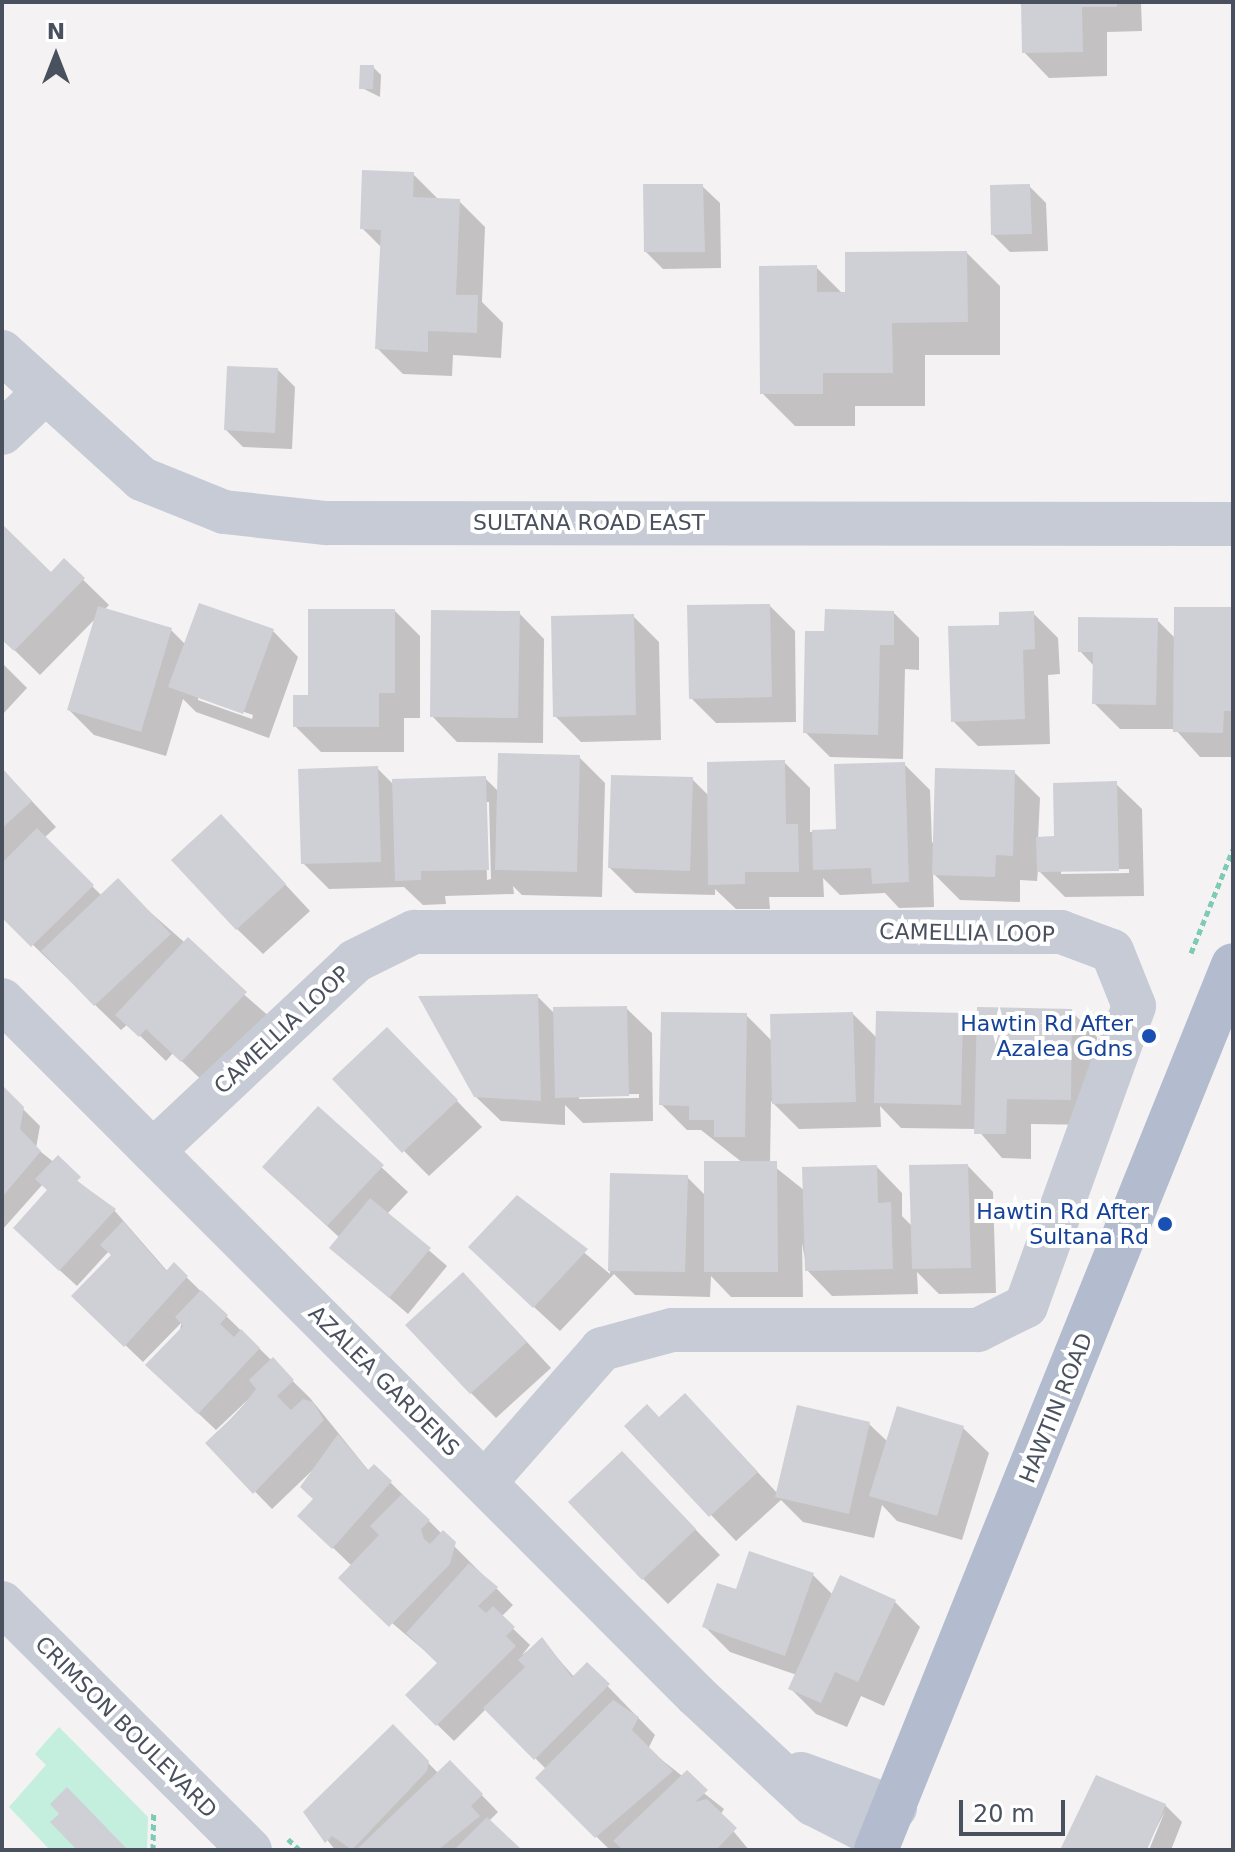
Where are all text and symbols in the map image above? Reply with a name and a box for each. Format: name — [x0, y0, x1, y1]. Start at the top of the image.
north arrow — [16, 16, 96, 96]
text: N — [47, 19, 65, 44]
street label: SULTANA ROAD EAST — [473, 510, 705, 536]
street label: CAMELLIA LOOP — [879, 918, 1055, 948]
street label: CAMELLIA LOOP — [209, 960, 355, 1100]
place label: Hawtin Rd After Azalea Gdns — [960, 1010, 1133, 1062]
marker: Hawtin Rd After Azalea Gdns — [1140, 1027, 1158, 1045]
place label: Hawtin Rd After Sultana Rd — [976, 1198, 1149, 1250]
marker: Hawtin Rd After Sultana Rd — [1156, 1215, 1174, 1233]
street label: AZALEA GARDENS — [303, 1300, 465, 1462]
street label: HAWTIN ROAD — [1014, 1329, 1098, 1487]
street label: CRIMSON BOULEVARD — [30, 1631, 222, 1823]
scale bar — [963, 1784, 1069, 1834]
text: 20 m — [973, 1800, 1035, 1828]

